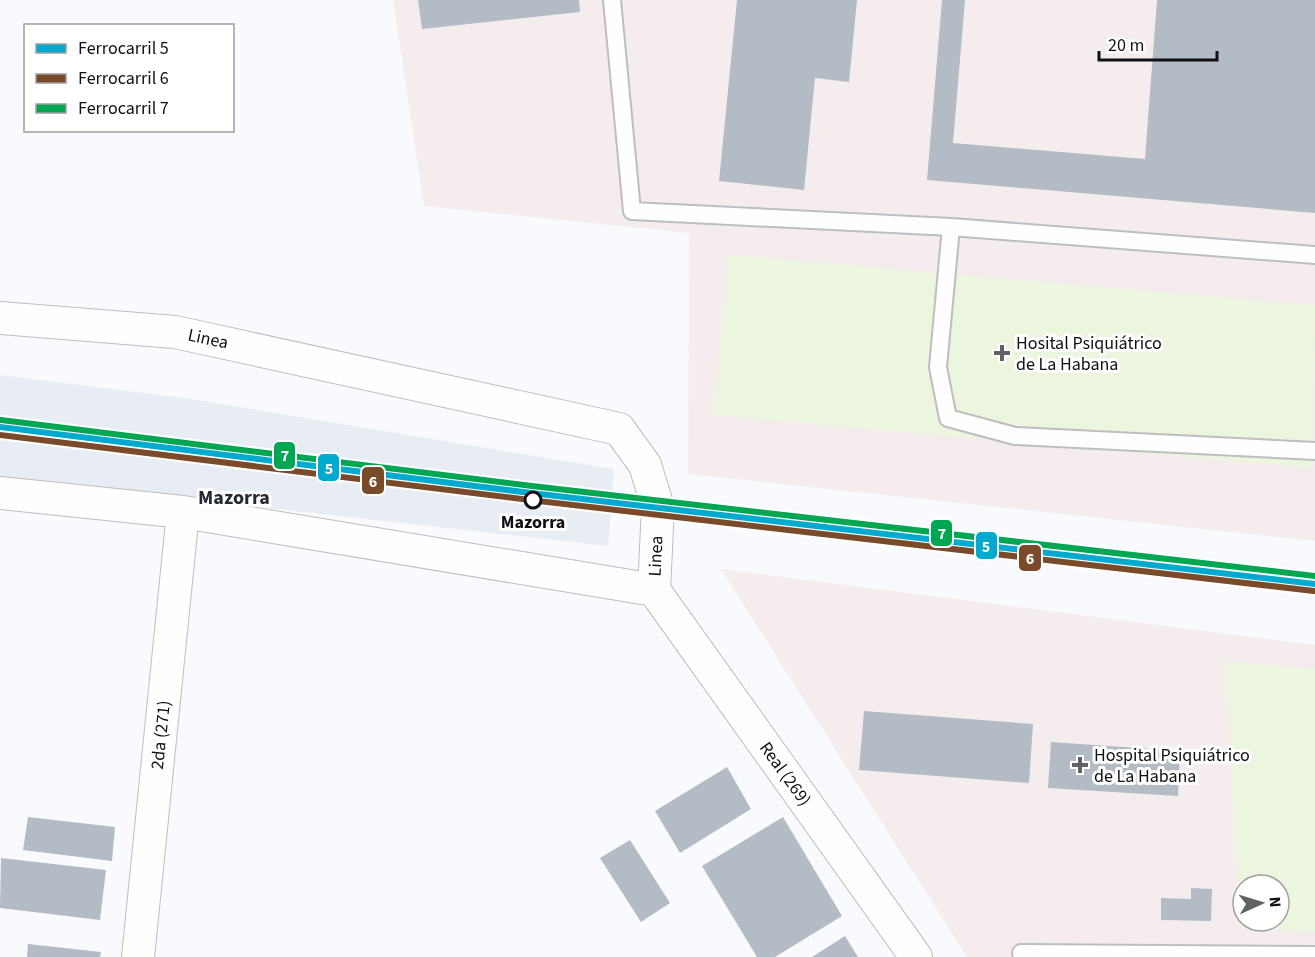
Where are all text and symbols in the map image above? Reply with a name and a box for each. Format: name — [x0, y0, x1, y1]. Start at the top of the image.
legend — [24, 24, 234, 132]
scale bar — [1099, 24, 1218, 62]
text: 20 m — [1108, 33, 1144, 58]
text: Ferrocarril 5 — [78, 36, 169, 61]
text: Ferrocarril 6 — [78, 66, 169, 91]
text: Ferrocarril 7 — [78, 96, 169, 121]
street label: Linea — [185, 323, 231, 355]
place label: Hosital Psiquiátrico de La Habana — [1016, 331, 1162, 377]
marker: Hosital Psiquiátrico de La Habana — [993, 344, 1011, 362]
line badge: 7 — [273, 441, 296, 470]
text: 7 — [281, 445, 289, 467]
line badge: 5 — [317, 453, 340, 482]
text: 5 — [325, 458, 333, 480]
line badge: 6 — [361, 466, 385, 495]
text: 6 — [369, 471, 377, 493]
district label: Mazorra — [198, 484, 270, 512]
marker: Mazorra — [524, 491, 542, 509]
place label: Mazorra — [501, 510, 565, 535]
line badge: 7 — [930, 519, 953, 547]
text: 7 — [938, 523, 946, 545]
line badge: 5 — [975, 531, 998, 560]
street label: Linea — [642, 535, 670, 577]
text: 5 — [982, 536, 990, 558]
line badge: 6 — [1018, 544, 1042, 572]
text: 6 — [1026, 548, 1034, 570]
street label: 2da (271) — [145, 699, 177, 771]
street label: Real (269) — [753, 737, 817, 811]
place label: Hospital Psiquiátrico de La Habana — [1094, 743, 1250, 789]
marker: Hospital Psiquiátrico de La Habana — [1071, 756, 1089, 774]
north arrow — [1231, 873, 1291, 933]
text: N — [1264, 896, 1286, 908]

